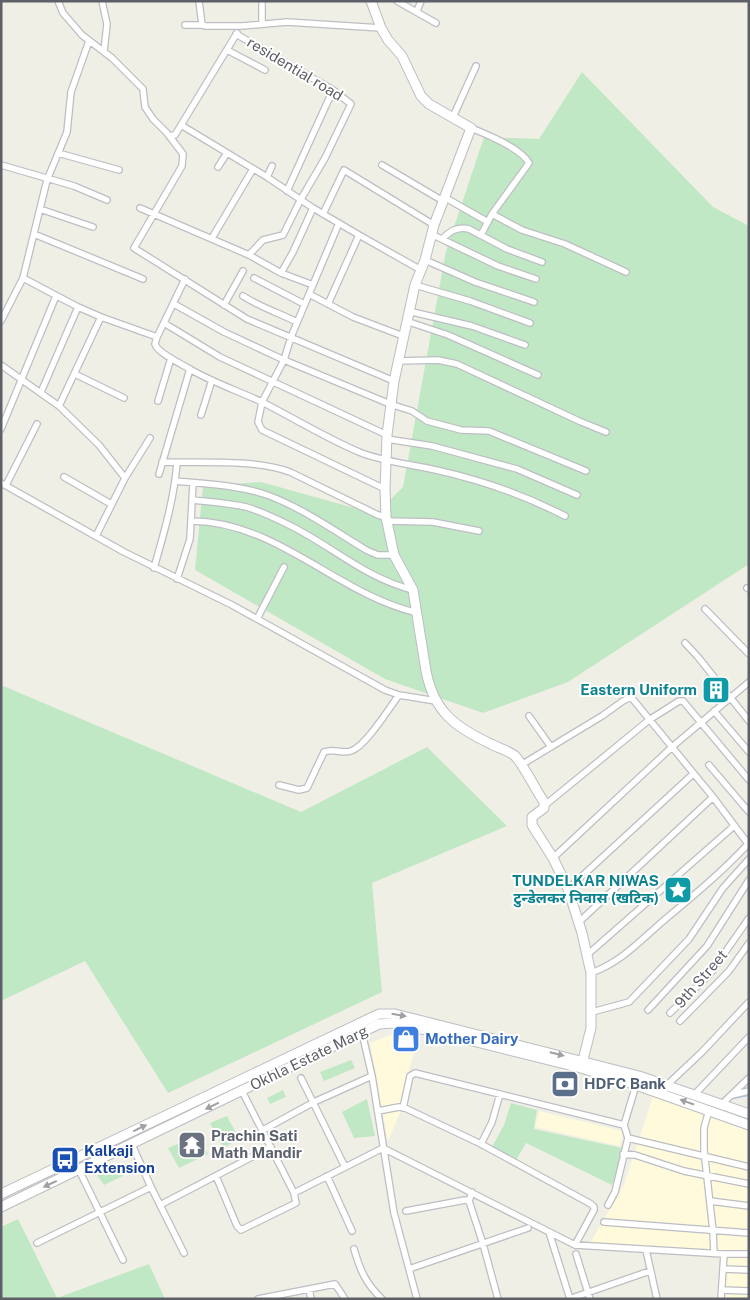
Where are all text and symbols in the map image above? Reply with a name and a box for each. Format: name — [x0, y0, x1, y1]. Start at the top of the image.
street label: residential road — [244, 33, 346, 104]
building icon: Eastern Uniform — [701, 675, 731, 705]
place label: Eastern Uniform — [580, 681, 697, 698]
place label: TUNDELKAR NIWAS टुन्डेलकर निवास (खटिक) — [512, 872, 659, 908]
place icon: TUNDELKAR NIWAS टुन्डेलकर निवास (खटिक) — [663, 875, 693, 905]
street label: 9th Street — [671, 946, 731, 1011]
one-way arrow — [392, 1012, 408, 1020]
street label: Okhla Estate Marg — [247, 1022, 370, 1093]
shop icon: Mother Dairy — [391, 1024, 421, 1054]
place label: Mother Dairy — [425, 1030, 519, 1047]
one-way arrow — [550, 1050, 565, 1058]
bank icon: HDFC Bank — [550, 1069, 580, 1099]
place label: HDFC Bank — [584, 1075, 666, 1092]
one-way arrow — [679, 1098, 694, 1105]
one-way arrow — [205, 1102, 219, 1110]
one-way arrow — [133, 1123, 147, 1131]
place label: Prachin Sati Math Mandir — [211, 1127, 302, 1161]
temple icon: Prachin Sati Math Mandir — [177, 1130, 207, 1160]
place label: Kalkaji Extension — [84, 1142, 155, 1176]
bus stop icon: Kalkaji Extension — [50, 1145, 80, 1175]
one-way arrow — [43, 1181, 57, 1189]

